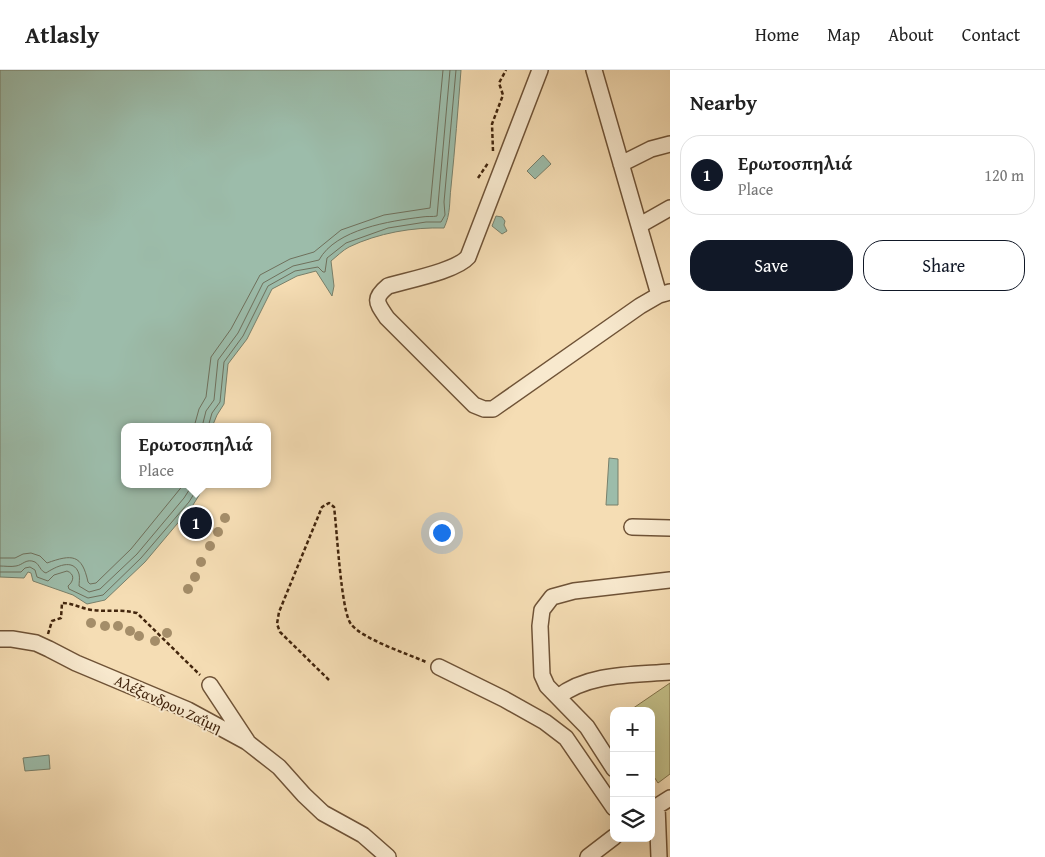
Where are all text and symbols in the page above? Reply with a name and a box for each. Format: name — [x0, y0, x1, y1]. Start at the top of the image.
text: Atlasly — [25, 17, 99, 52]
text: Home — [755, 21, 799, 48]
text: Map — [827, 21, 860, 48]
text: About — [888, 21, 934, 48]
text: Contact — [962, 21, 1020, 48]
text: Nearby — [690, 87, 757, 118]
text: Ερωτοσπηλιά — [738, 149, 853, 177]
text: 1 — [703, 163, 711, 187]
text: 120 m — [984, 163, 1024, 187]
text: Place — [738, 177, 773, 201]
button: Save — [690, 240, 853, 291]
button: Share — [863, 240, 1025, 291]
popup — [121, 423, 271, 488]
text: Ερωτοσπηλιά — [139, 430, 253, 458]
text: Place — [139, 458, 174, 482]
pin: 1 — [180, 504, 212, 542]
your location — [429, 520, 455, 546]
street label: Αλέξανδρου Ζαΐμη — [111, 669, 225, 738]
map controls — [610, 707, 655, 842]
button: + — [610, 707, 655, 752]
button: − — [610, 752, 655, 797]
button: layers — [610, 797, 655, 842]

